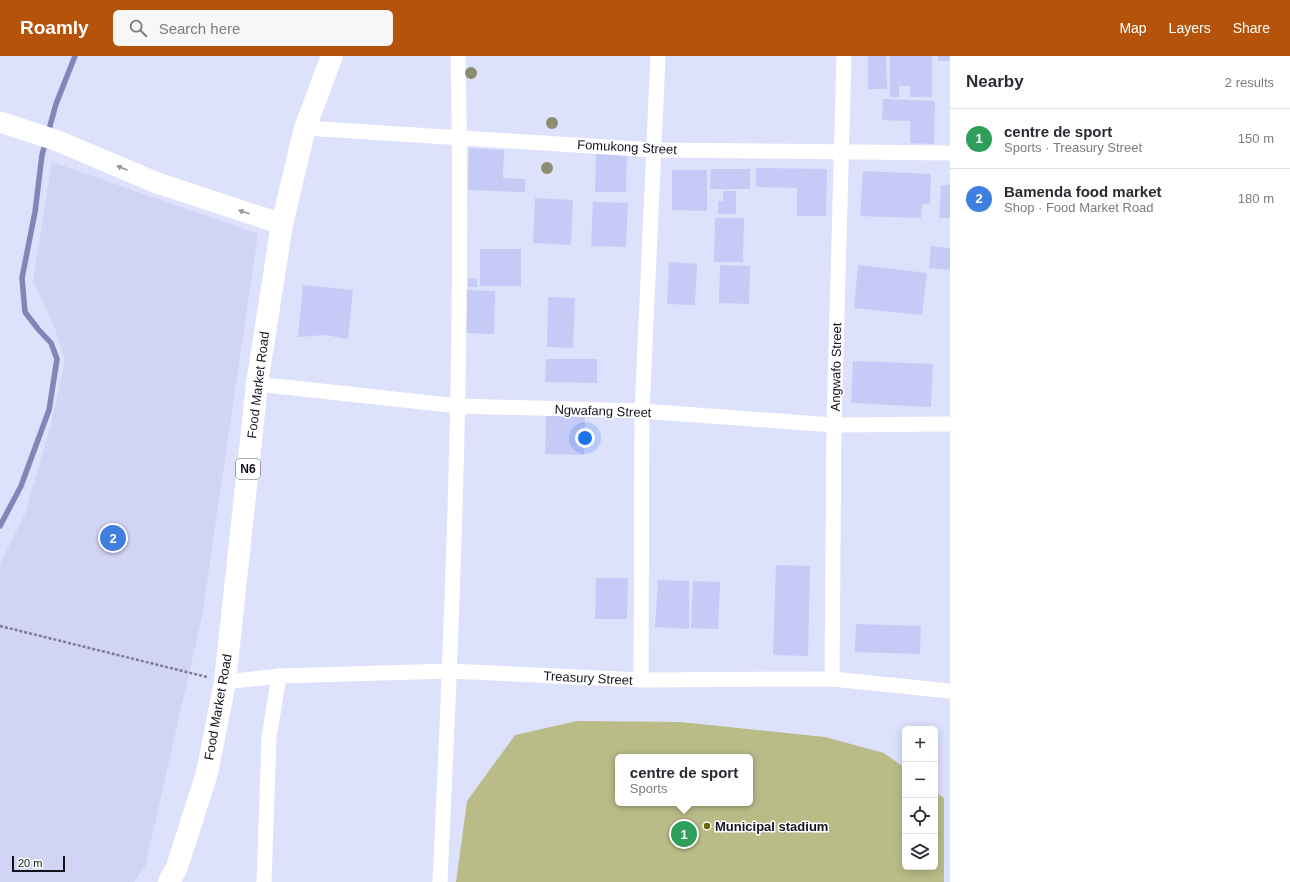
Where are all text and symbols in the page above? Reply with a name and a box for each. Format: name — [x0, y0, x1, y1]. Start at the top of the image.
search box — [113, 10, 393, 46]
text: Roamly — [20, 17, 89, 38]
icon: search — [127, 17, 149, 39]
text: Search here — [159, 20, 240, 37]
text: Map — [1119, 20, 1147, 36]
text: Layers — [1169, 20, 1211, 36]
text: Share — [1233, 20, 1270, 36]
text: Nearby — [966, 72, 1024, 91]
text: 2 results — [1225, 75, 1274, 90]
text: centre de sport — [1004, 123, 1112, 140]
text: 1 — [975, 131, 983, 146]
text: 150 m — [1238, 131, 1274, 146]
street label: Fomukong Street — [577, 137, 678, 157]
text: Sports · Treasury Street — [1004, 140, 1142, 155]
one-way arrow — [117, 165, 128, 171]
text: Bamenda food market — [1004, 183, 1162, 200]
text: 2 — [975, 191, 983, 206]
text: 180 m — [1238, 191, 1274, 206]
text: Shop · Food Market Road — [1004, 200, 1154, 215]
one-way arrow — [238, 208, 250, 214]
street label: Angwafo Street — [828, 322, 844, 412]
street label: Food Market Road — [244, 331, 272, 439]
street label: Ngwafang Street — [554, 402, 652, 420]
your location — [575, 428, 595, 448]
road number: N6 — [236, 459, 260, 479]
pin: 2 — [100, 523, 126, 553]
street label: Food Market Road — [201, 653, 235, 761]
street label: Treasury Street — [543, 668, 633, 688]
map controls — [902, 726, 938, 870]
button: + — [902, 726, 938, 762]
popup — [615, 754, 753, 806]
button: − — [902, 762, 938, 798]
text: centre de sport — [630, 764, 738, 781]
text: Sports — [630, 781, 667, 796]
button: locate — [902, 798, 938, 834]
pin: 1 — [671, 819, 697, 849]
place label: Municipal stadium — [715, 819, 828, 834]
marker: Municipal stadium — [702, 821, 712, 831]
button: layers — [902, 834, 938, 870]
scale bar — [12, 854, 65, 873]
text: 20 m — [18, 857, 42, 869]

